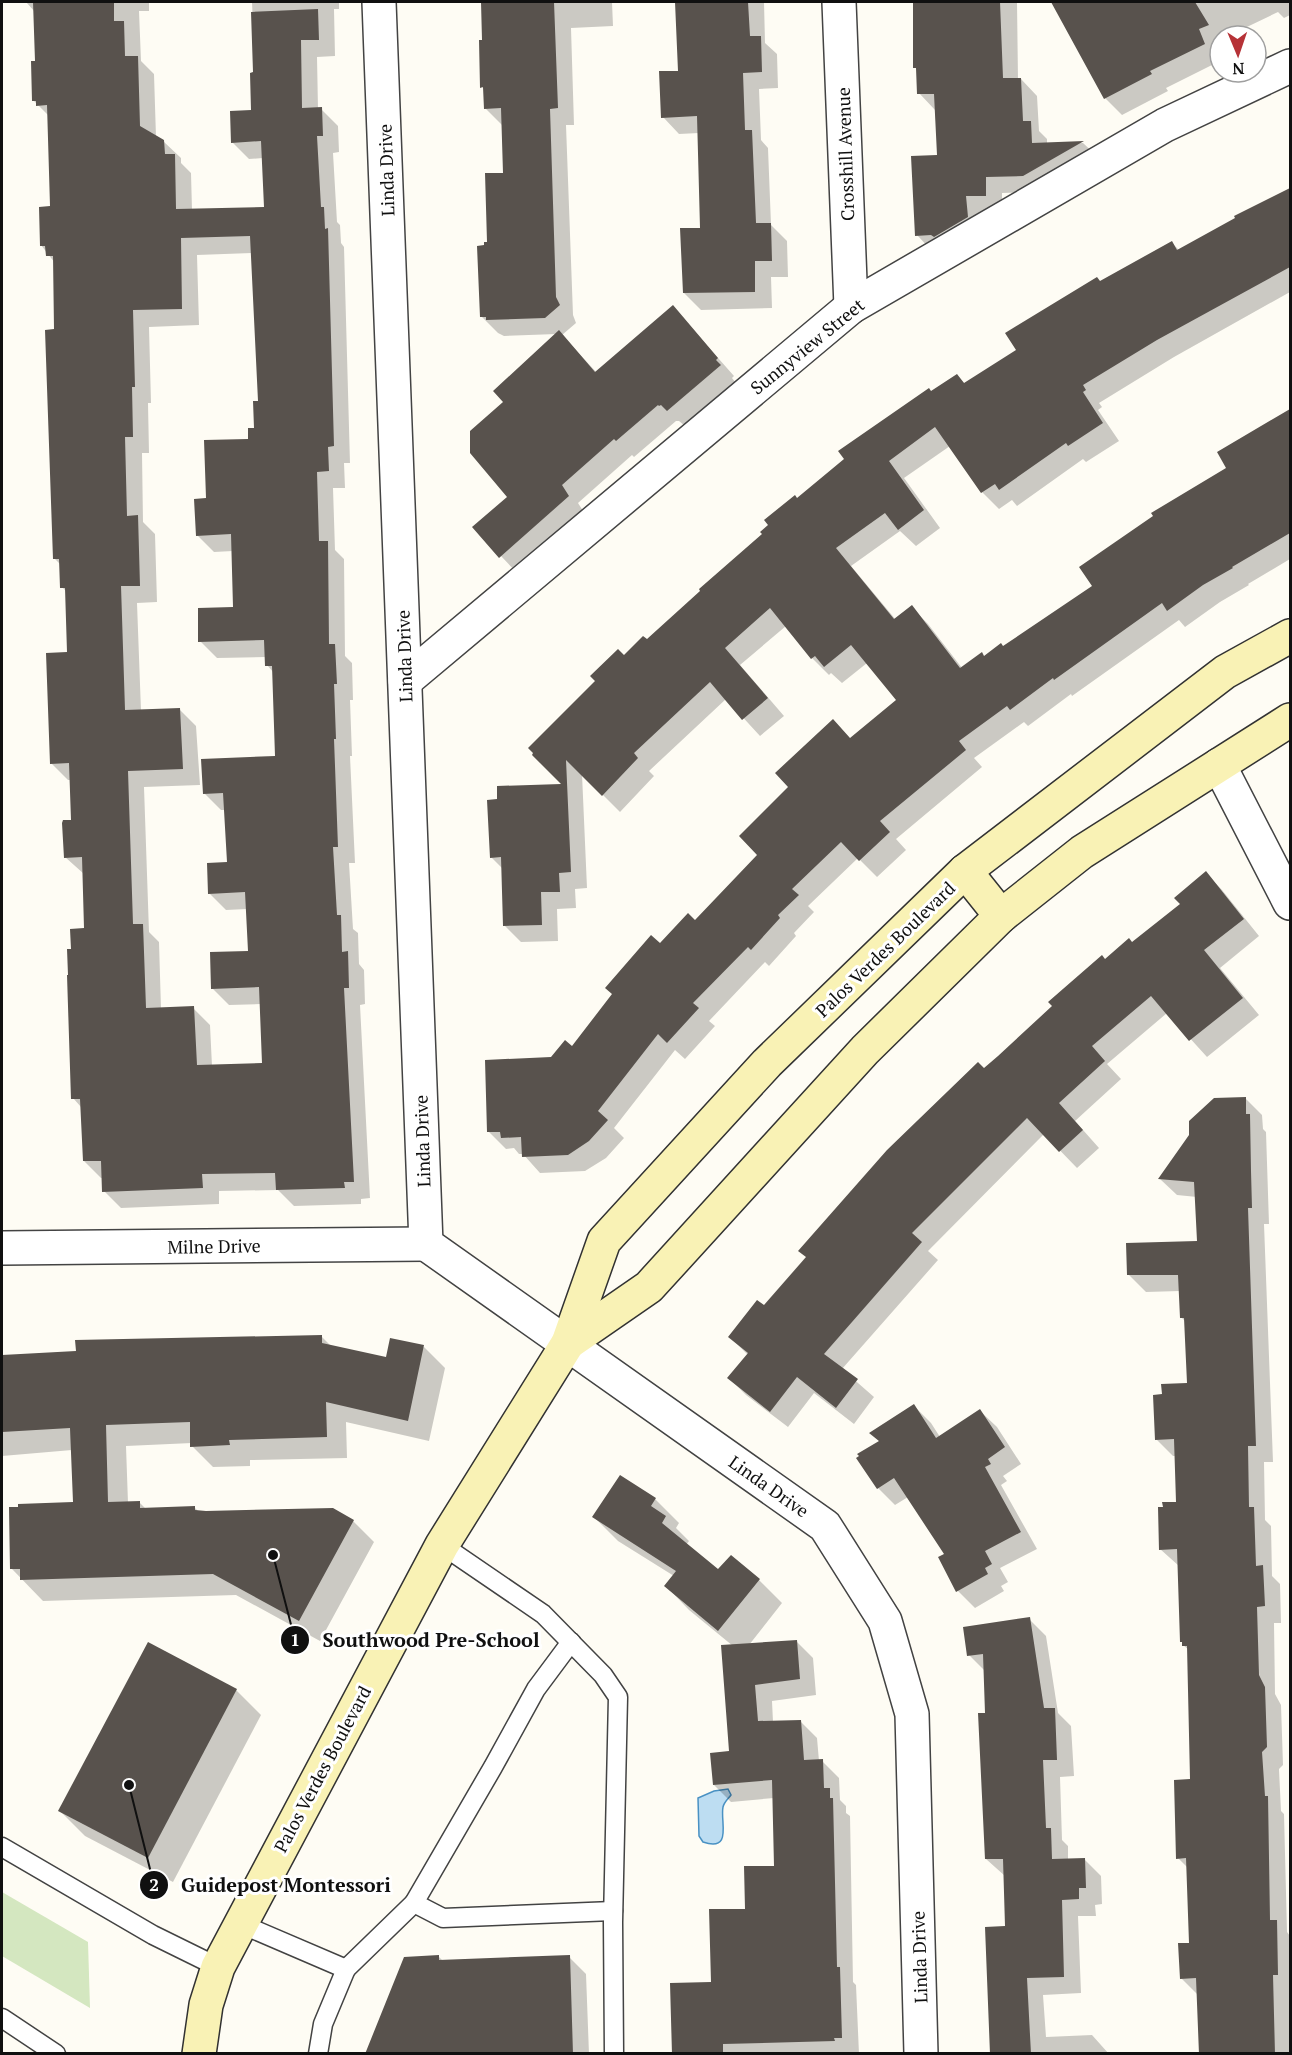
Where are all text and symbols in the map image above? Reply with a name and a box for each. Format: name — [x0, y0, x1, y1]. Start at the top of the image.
north arrow — [1208, 24, 1268, 84]
text: N — [1232, 58, 1245, 80]
street label: Crosshill Avenue — [831, 87, 859, 221]
street label: Linda Drive — [372, 123, 400, 217]
street label: Sunnyview Street — [745, 292, 869, 399]
street label: Linda Drive — [390, 609, 418, 703]
street label: Palos Verdes Boulevard — [810, 876, 960, 1022]
street label: Linda Drive — [408, 1094, 436, 1188]
street label: Milne Drive — [167, 1233, 261, 1259]
street label: Linda Drive — [724, 1450, 814, 1522]
callout: Southwood Pre-School — [280, 1621, 551, 1659]
text: Southwood Pre-School — [322, 1626, 540, 1653]
text: 1 — [290, 1627, 300, 1651]
street label: Palos Verdes Boulevard — [268, 1682, 376, 1856]
callout: Guidepost Montessori — [139, 1866, 403, 1904]
text: Guidepost Montessori — [181, 1871, 391, 1898]
text: 2 — [149, 1872, 159, 1896]
street label: Linda Drive — [905, 1910, 933, 2004]

